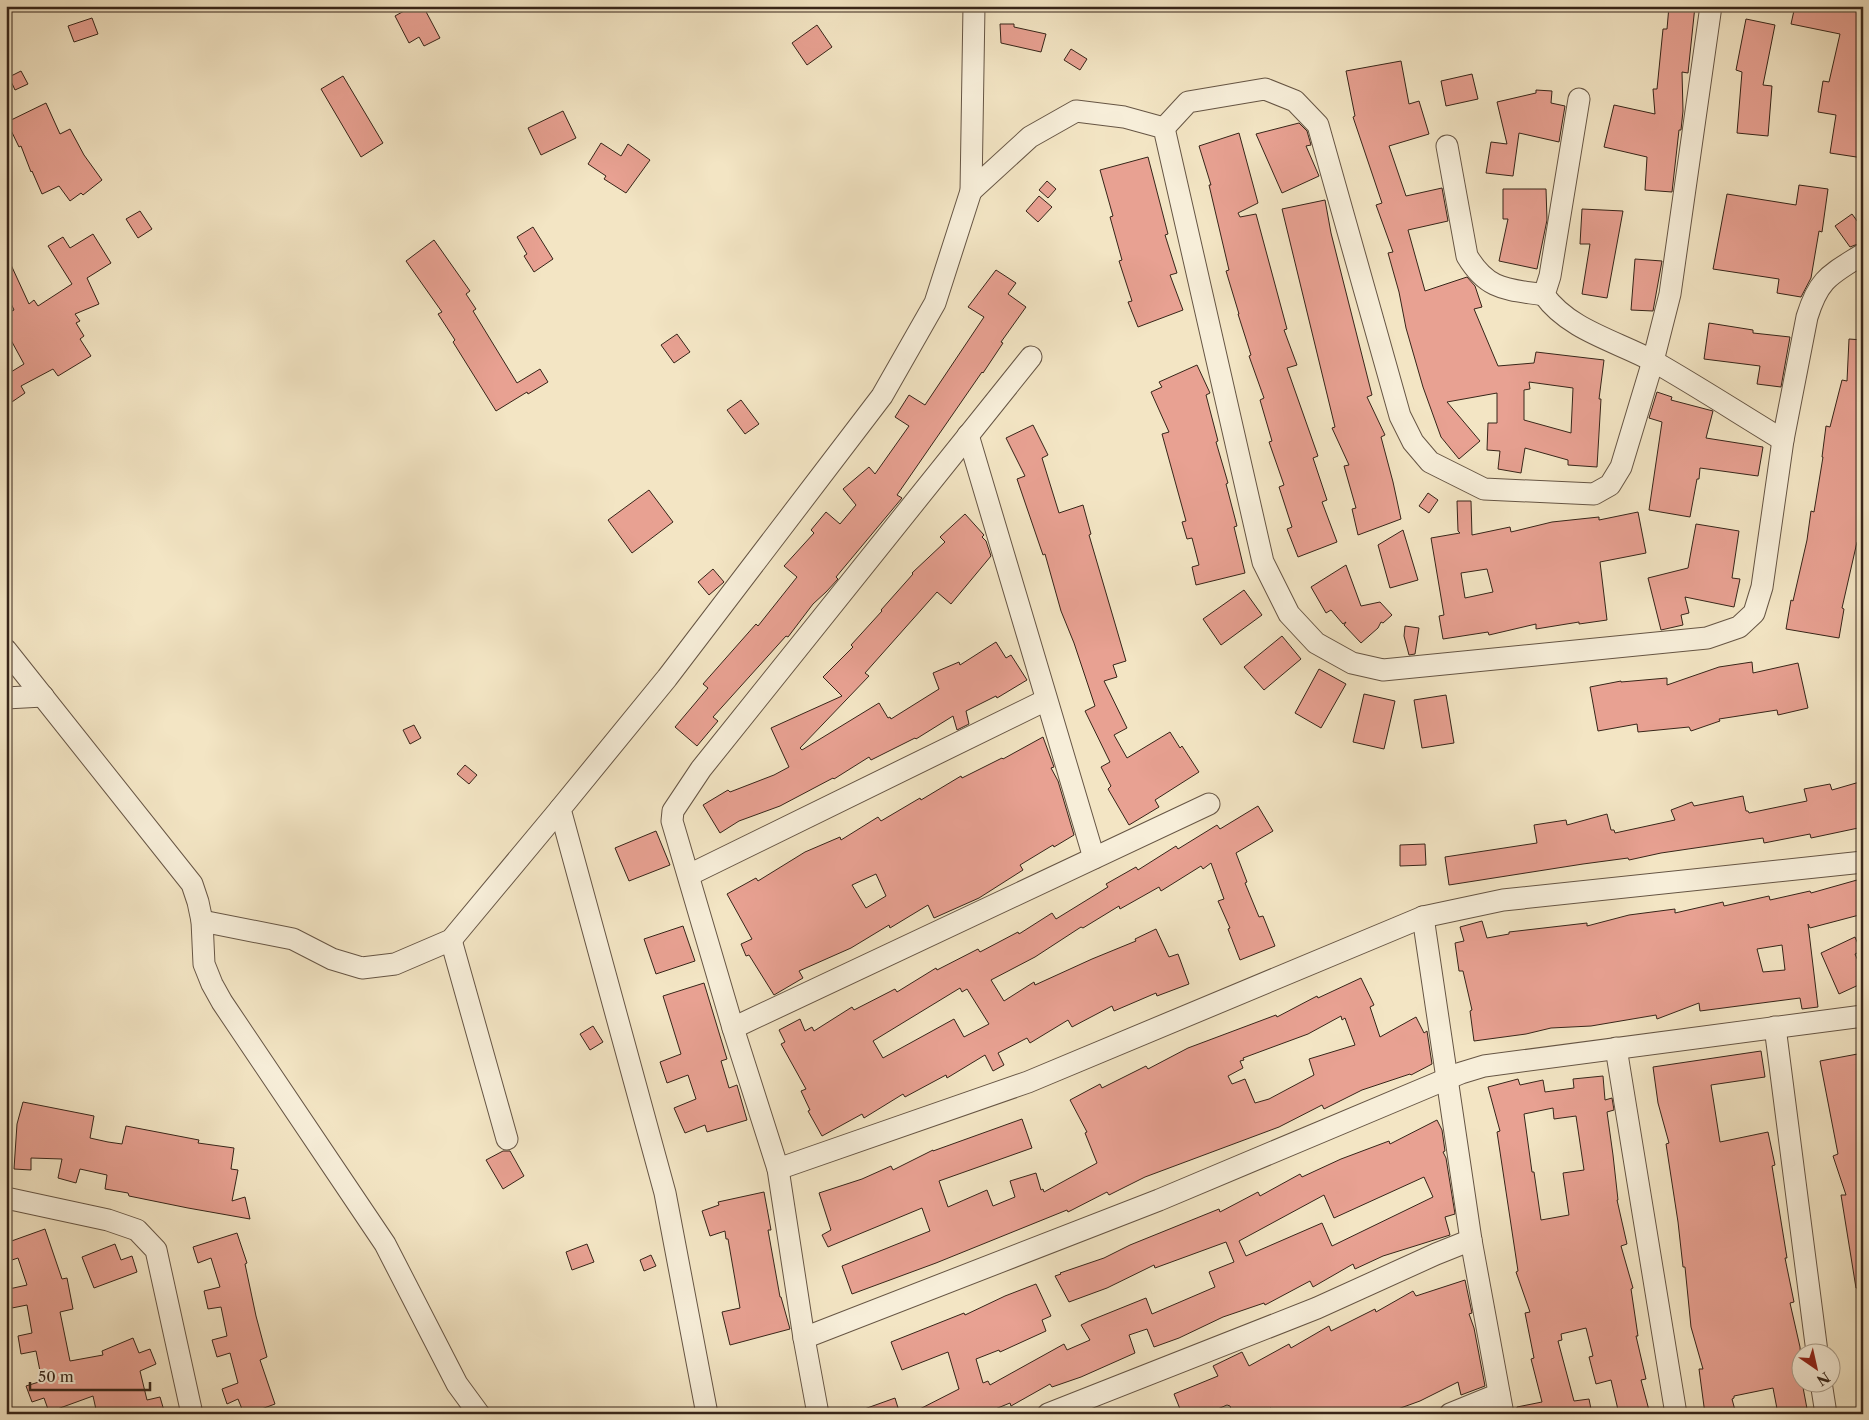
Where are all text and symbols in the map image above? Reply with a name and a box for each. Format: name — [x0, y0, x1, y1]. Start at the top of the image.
north arrow — [1792, 1342, 1842, 1392]
scale bar — [30, 1360, 150, 1392]
text: 50 m — [38, 1367, 74, 1386]
text: N — [1813, 1368, 1833, 1390]

